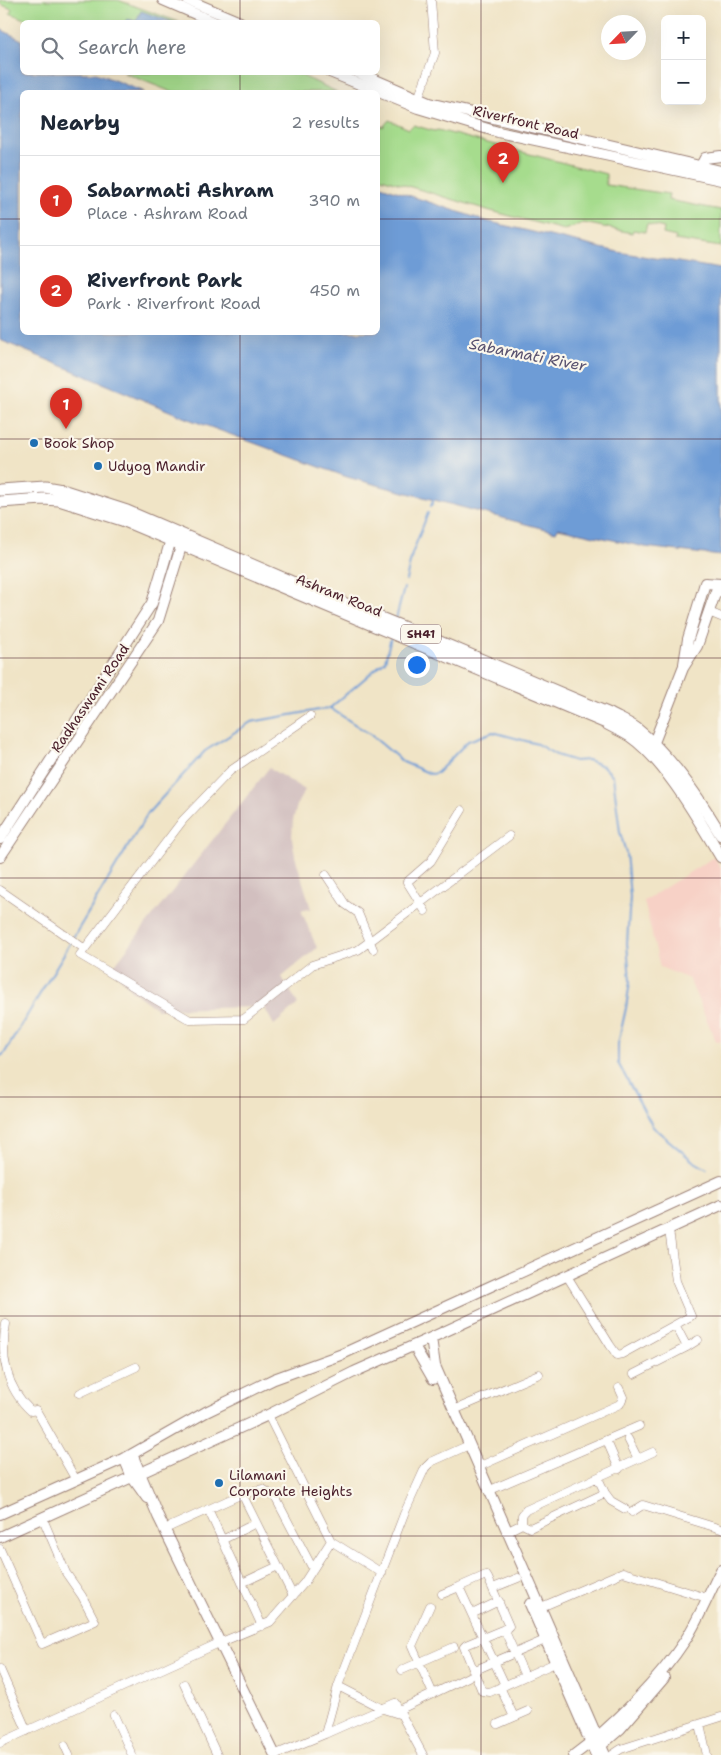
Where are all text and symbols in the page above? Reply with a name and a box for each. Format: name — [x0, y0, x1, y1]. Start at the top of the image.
north arrow — [601, 15, 646, 60]
map controls — [661, 15, 706, 105]
button: + — [661, 15, 706, 60]
search box — [20, 20, 380, 75]
icon: search — [38, 34, 66, 62]
text: Search here — [78, 35, 187, 60]
button: − — [661, 60, 706, 105]
street label: Riverfront Road — [471, 101, 581, 143]
text: Nearby — [40, 109, 120, 137]
text: 2 results — [291, 112, 360, 133]
pin: 2 — [487, 142, 519, 183]
text: Sabarmati Ashram — [87, 178, 274, 203]
text: 1 — [52, 190, 60, 211]
text: 390 m — [308, 190, 360, 211]
text: Place · Ashram Road — [87, 203, 248, 224]
text: Riverfront Park — [87, 268, 243, 293]
text: 2 — [50, 280, 62, 301]
text: 450 m — [309, 280, 360, 301]
text: Park · Riverfront Road — [87, 293, 261, 314]
water label: Sabarmati River — [468, 334, 589, 376]
pin: 1 — [50, 388, 82, 429]
place label: Book Shop — [44, 434, 115, 452]
marker: Book Shop — [28, 437, 40, 449]
place label: Udyog Mandir — [108, 457, 206, 475]
marker: Udyog Mandir — [92, 460, 104, 472]
street label: Ashram Road — [293, 569, 385, 621]
road number: SH41 — [401, 624, 441, 644]
street label: Radhaswami Road — [47, 640, 133, 756]
your location — [404, 652, 430, 678]
place label: Lilamani Corporate Heights — [229, 1466, 353, 1500]
marker: Lilamani Corporate Heights — [213, 1477, 225, 1489]

